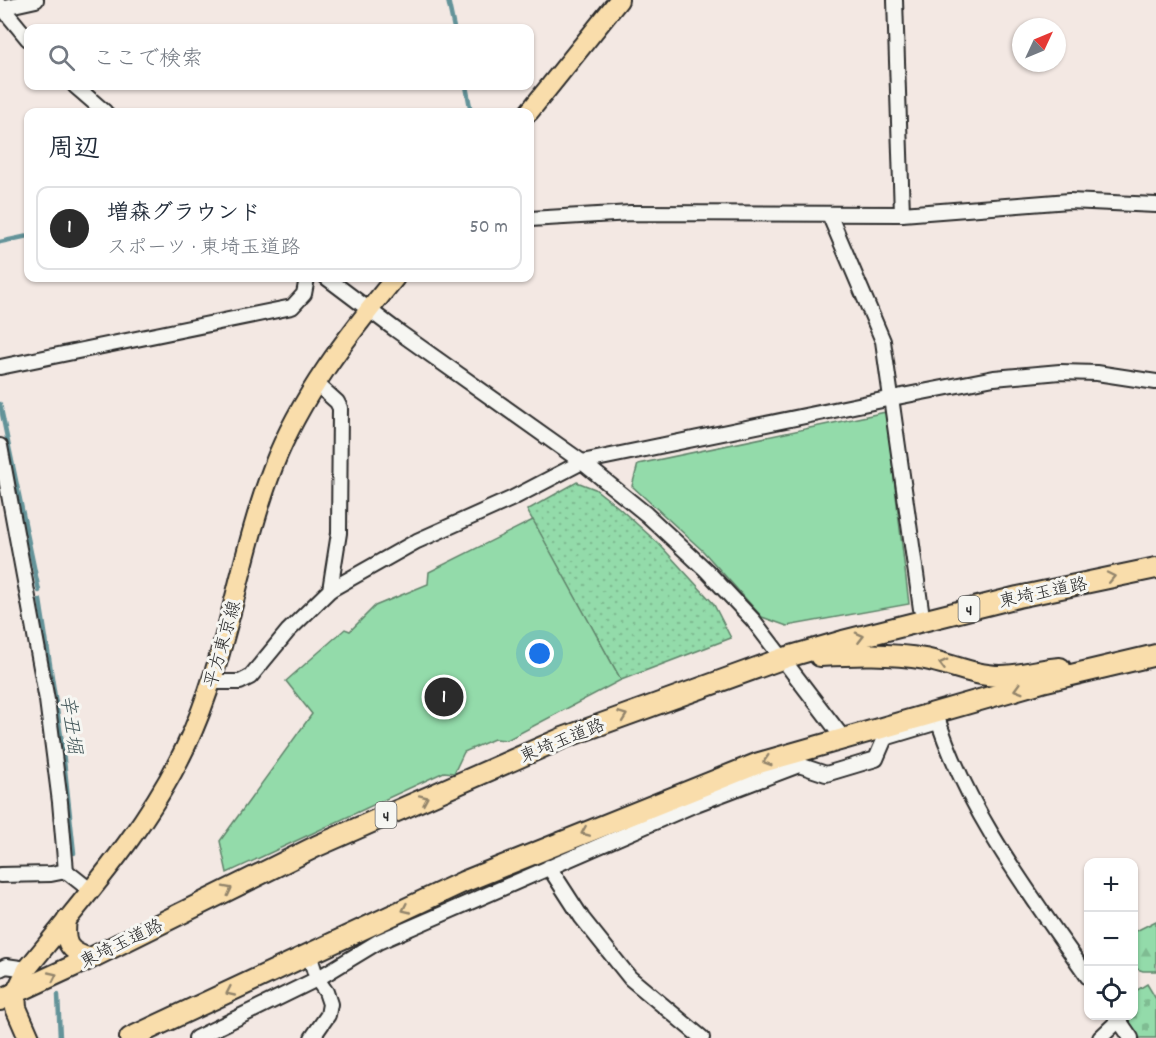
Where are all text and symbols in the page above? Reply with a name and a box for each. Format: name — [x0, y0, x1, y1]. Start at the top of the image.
north arrow — [1012, 18, 1066, 72]
search box — [24, 24, 534, 90]
icon: search — [45, 41, 78, 74]
text: ここで検索 — [93, 45, 203, 76]
text: 周辺 — [48, 132, 100, 169]
text: 増森グラウンド — [107, 199, 261, 230]
text: 1 — [67, 214, 72, 242]
text: 50 m — [470, 214, 508, 242]
text: スポーツ · 東埼玉道路 — [107, 235, 300, 263]
one-way arrow — [1106, 572, 1116, 585]
street label: 東埼玉道路 — [997, 573, 1090, 616]
road number: 4 — [958, 596, 980, 622]
street label: 平方東京線 — [200, 598, 249, 691]
one-way arrow — [855, 631, 865, 644]
your location — [525, 639, 554, 668]
one-way arrow — [938, 659, 948, 671]
pin: 1 — [424, 674, 464, 720]
one-way arrow — [1013, 682, 1024, 694]
water label: 辛丑堀 — [51, 693, 87, 757]
one-way arrow — [617, 711, 628, 724]
street label: 東埼玉道路 — [517, 714, 609, 771]
one-way arrow — [762, 754, 773, 766]
one-way arrow — [418, 794, 429, 806]
road number: 4 — [376, 802, 396, 828]
one-way arrow — [581, 825, 592, 837]
map controls — [1084, 858, 1138, 1020]
button: + — [1084, 858, 1138, 912]
one-way arrow — [222, 886, 233, 897]
one-way arrow — [402, 901, 413, 913]
button: − — [1084, 912, 1138, 966]
street label: 東埼玉道路 — [76, 914, 168, 976]
button: locate — [1084, 966, 1138, 1020]
one-way arrow — [47, 971, 58, 983]
one-way arrow — [225, 984, 236, 996]

